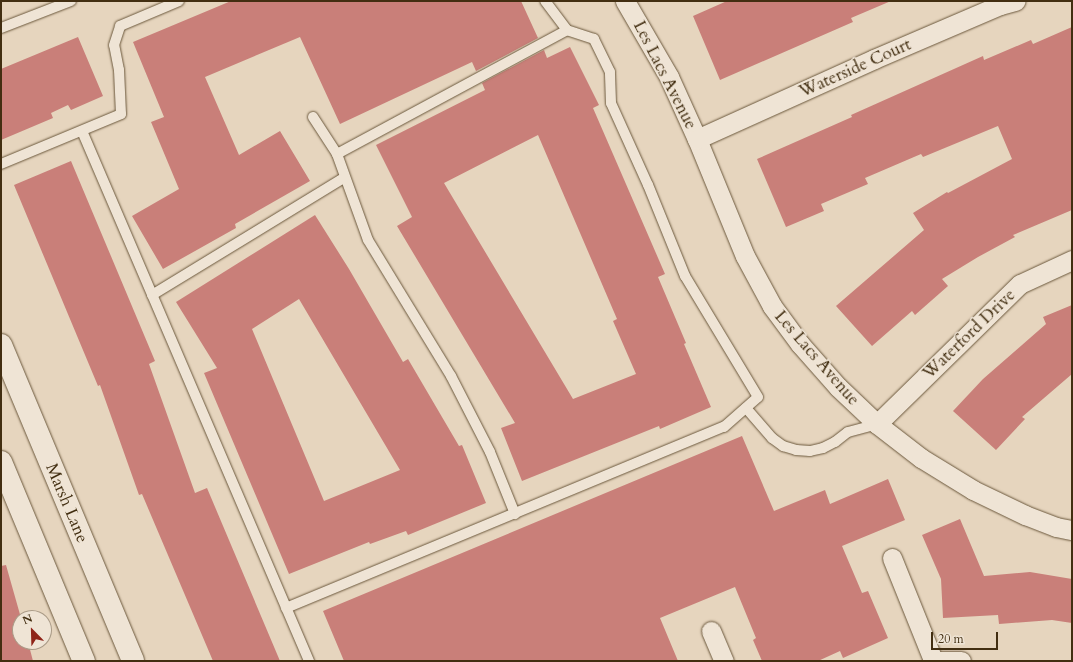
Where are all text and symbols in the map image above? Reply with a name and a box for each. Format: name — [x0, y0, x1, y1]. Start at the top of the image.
street label: Les Lacs Avenue — [629, 17, 701, 133]
street label: Waterside Court — [796, 34, 914, 102]
street label: Waterford Drive — [918, 285, 1020, 383]
street label: Les Lacs Avenue — [770, 306, 864, 410]
street label: Marsh Lane — [41, 460, 93, 546]
north arrow — [12, 610, 52, 650]
text: N — [20, 611, 35, 628]
scale bar — [933, 624, 1000, 650]
text: 20 m — [938, 631, 964, 647]

